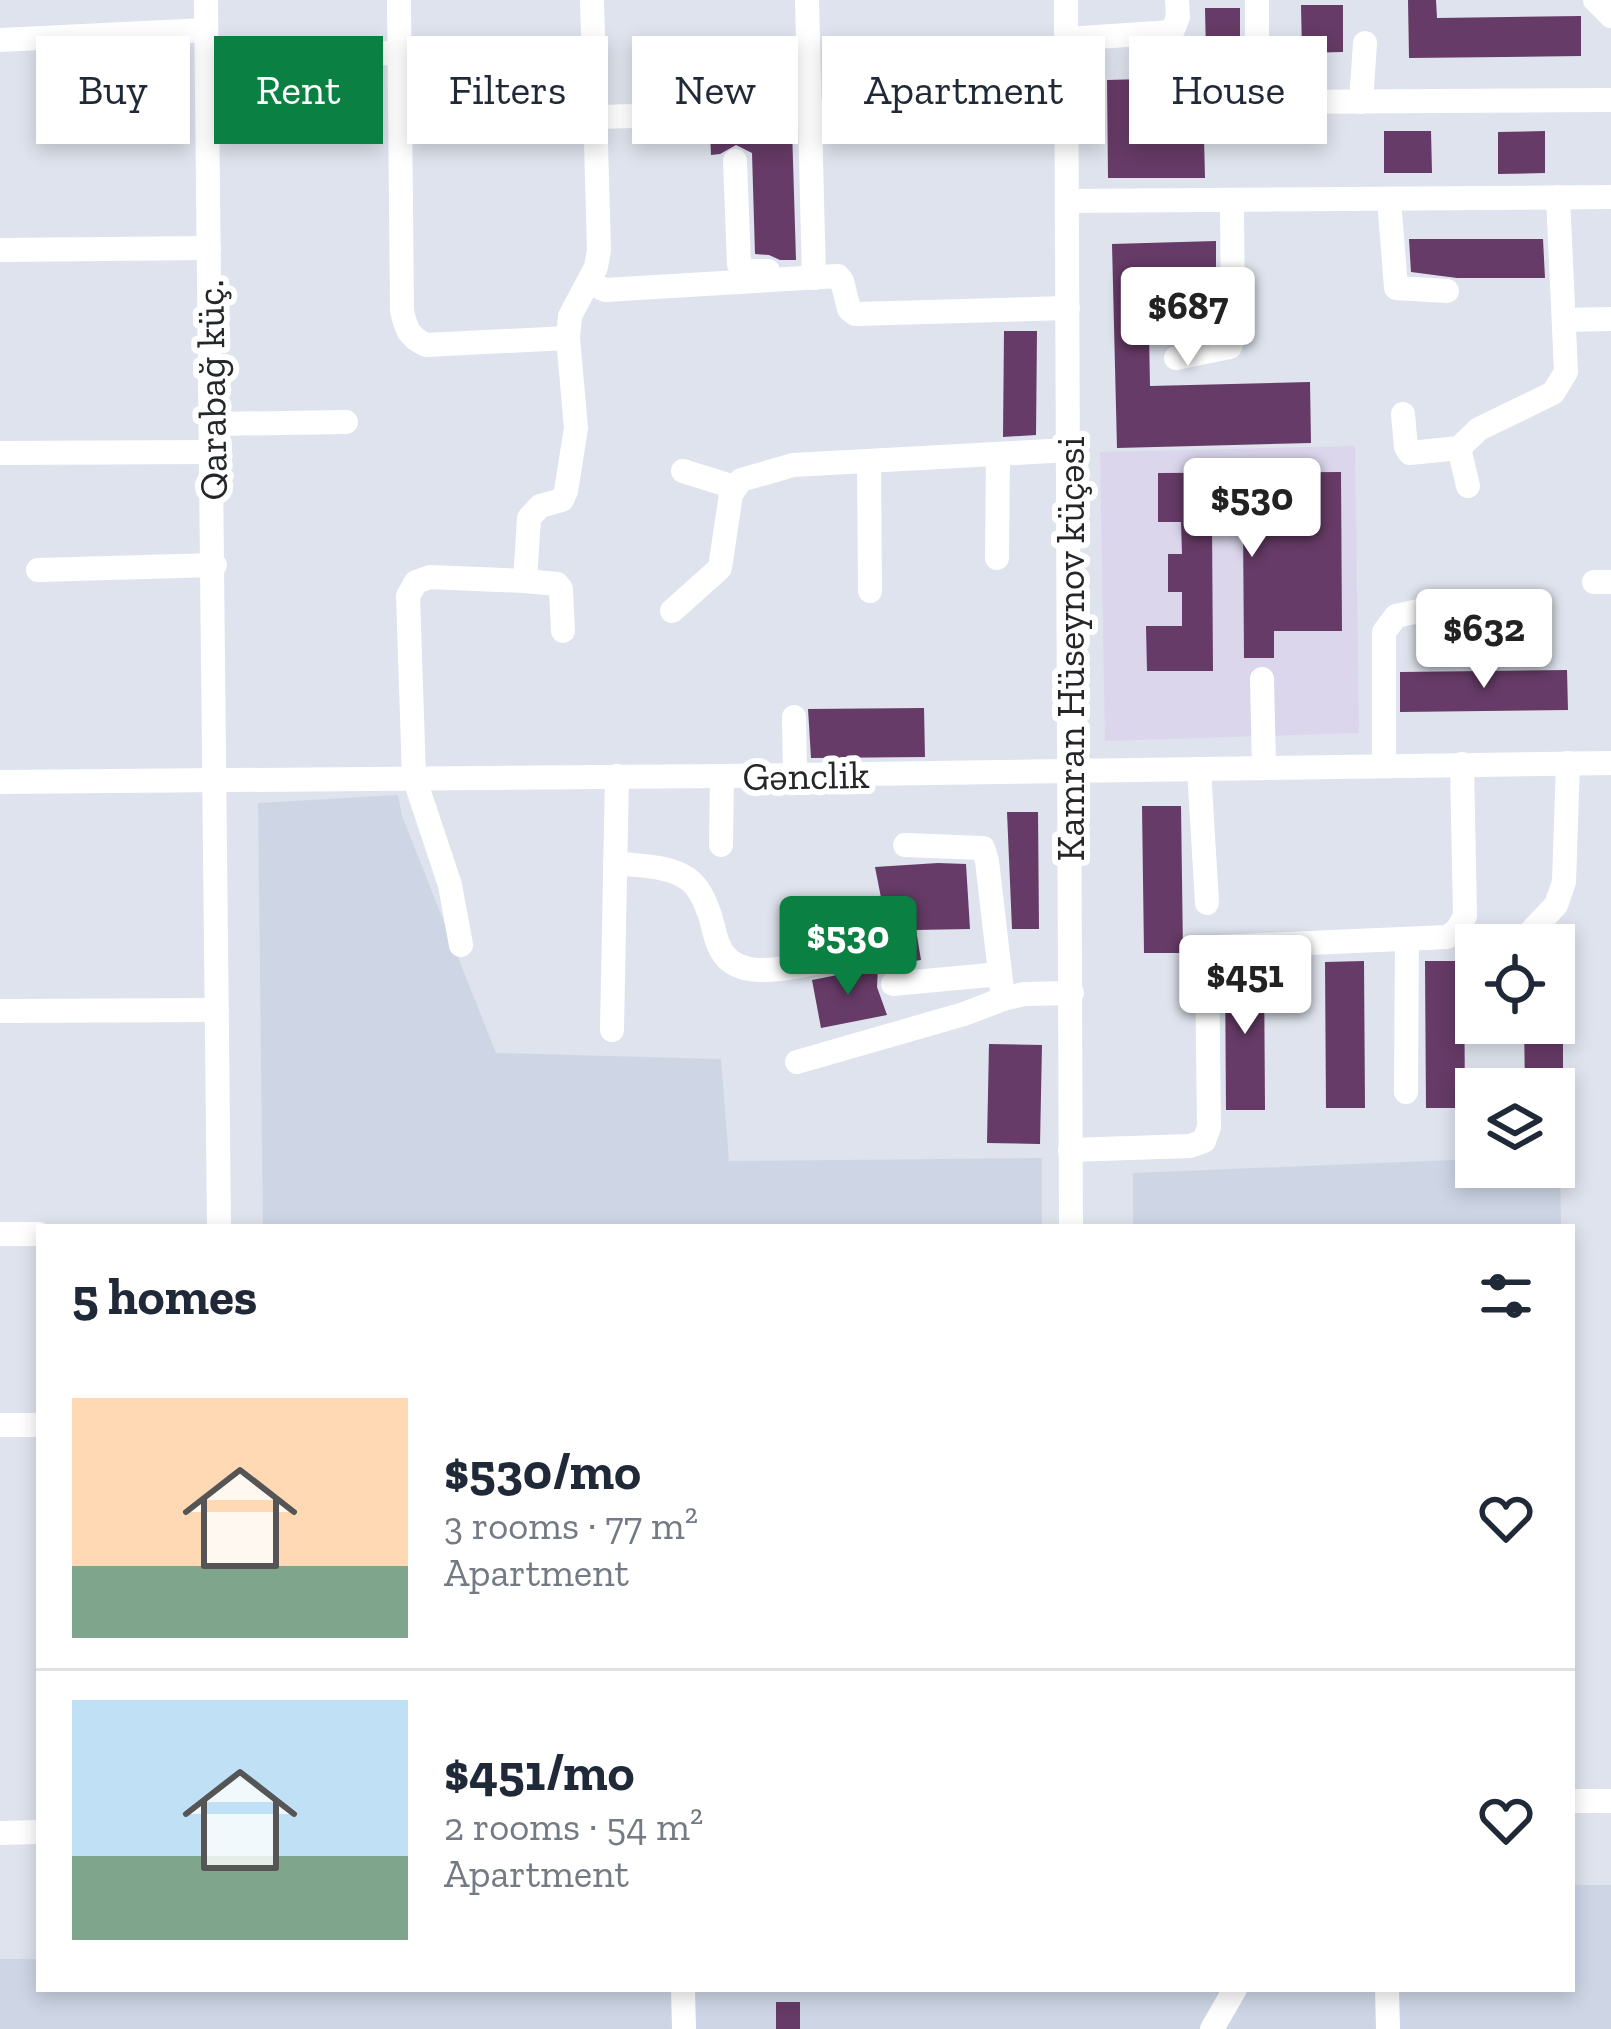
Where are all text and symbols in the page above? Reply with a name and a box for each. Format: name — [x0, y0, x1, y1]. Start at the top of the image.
chip: Buy — [36, 36, 190, 144]
chip: Rent — [214, 36, 383, 144]
chip: Filters — [407, 36, 608, 144]
chip: New — [632, 36, 798, 144]
chip: Apartment — [822, 36, 1105, 144]
chip: House — [1129, 36, 1327, 144]
pin: $687 — [1117, 267, 1259, 369]
street label: Qarabağ küç. — [186, 279, 237, 501]
text: $687 — [1148, 282, 1228, 329]
street label: Kamran Hüseynov küçəsi — [1047, 436, 1094, 862]
pin: $530 — [1181, 458, 1323, 560]
text: $530 — [1211, 473, 1293, 520]
pin: $632 — [1413, 589, 1555, 691]
text: $632 — [1443, 604, 1525, 651]
street label: Gənclik — [742, 751, 870, 800]
pin: $530 — [777, 896, 919, 998]
text: $530 — [807, 911, 889, 958]
map controls — [1455, 924, 1575, 1188]
button: locate — [1455, 924, 1575, 1044]
pin: $451 — [1174, 935, 1316, 1037]
text: $451 — [1206, 950, 1284, 997]
button: layers — [1455, 1068, 1575, 1188]
icon: filters — [1473, 1263, 1539, 1329]
text: 5 homes — [72, 1266, 257, 1327]
text: $530/mo — [444, 1441, 641, 1502]
icon: home — [168, 1446, 312, 1590]
icon: heart — [1473, 1485, 1539, 1551]
text: 3 rooms · 77 m² — [444, 1502, 698, 1549]
text: Apartment — [444, 1549, 629, 1596]
text: $451/mo — [444, 1742, 634, 1803]
icon: home — [168, 1748, 312, 1892]
icon: heart — [1473, 1787, 1539, 1853]
text: 2 rooms · 54 m² — [444, 1803, 703, 1850]
text: Apartment — [444, 1850, 629, 1897]

